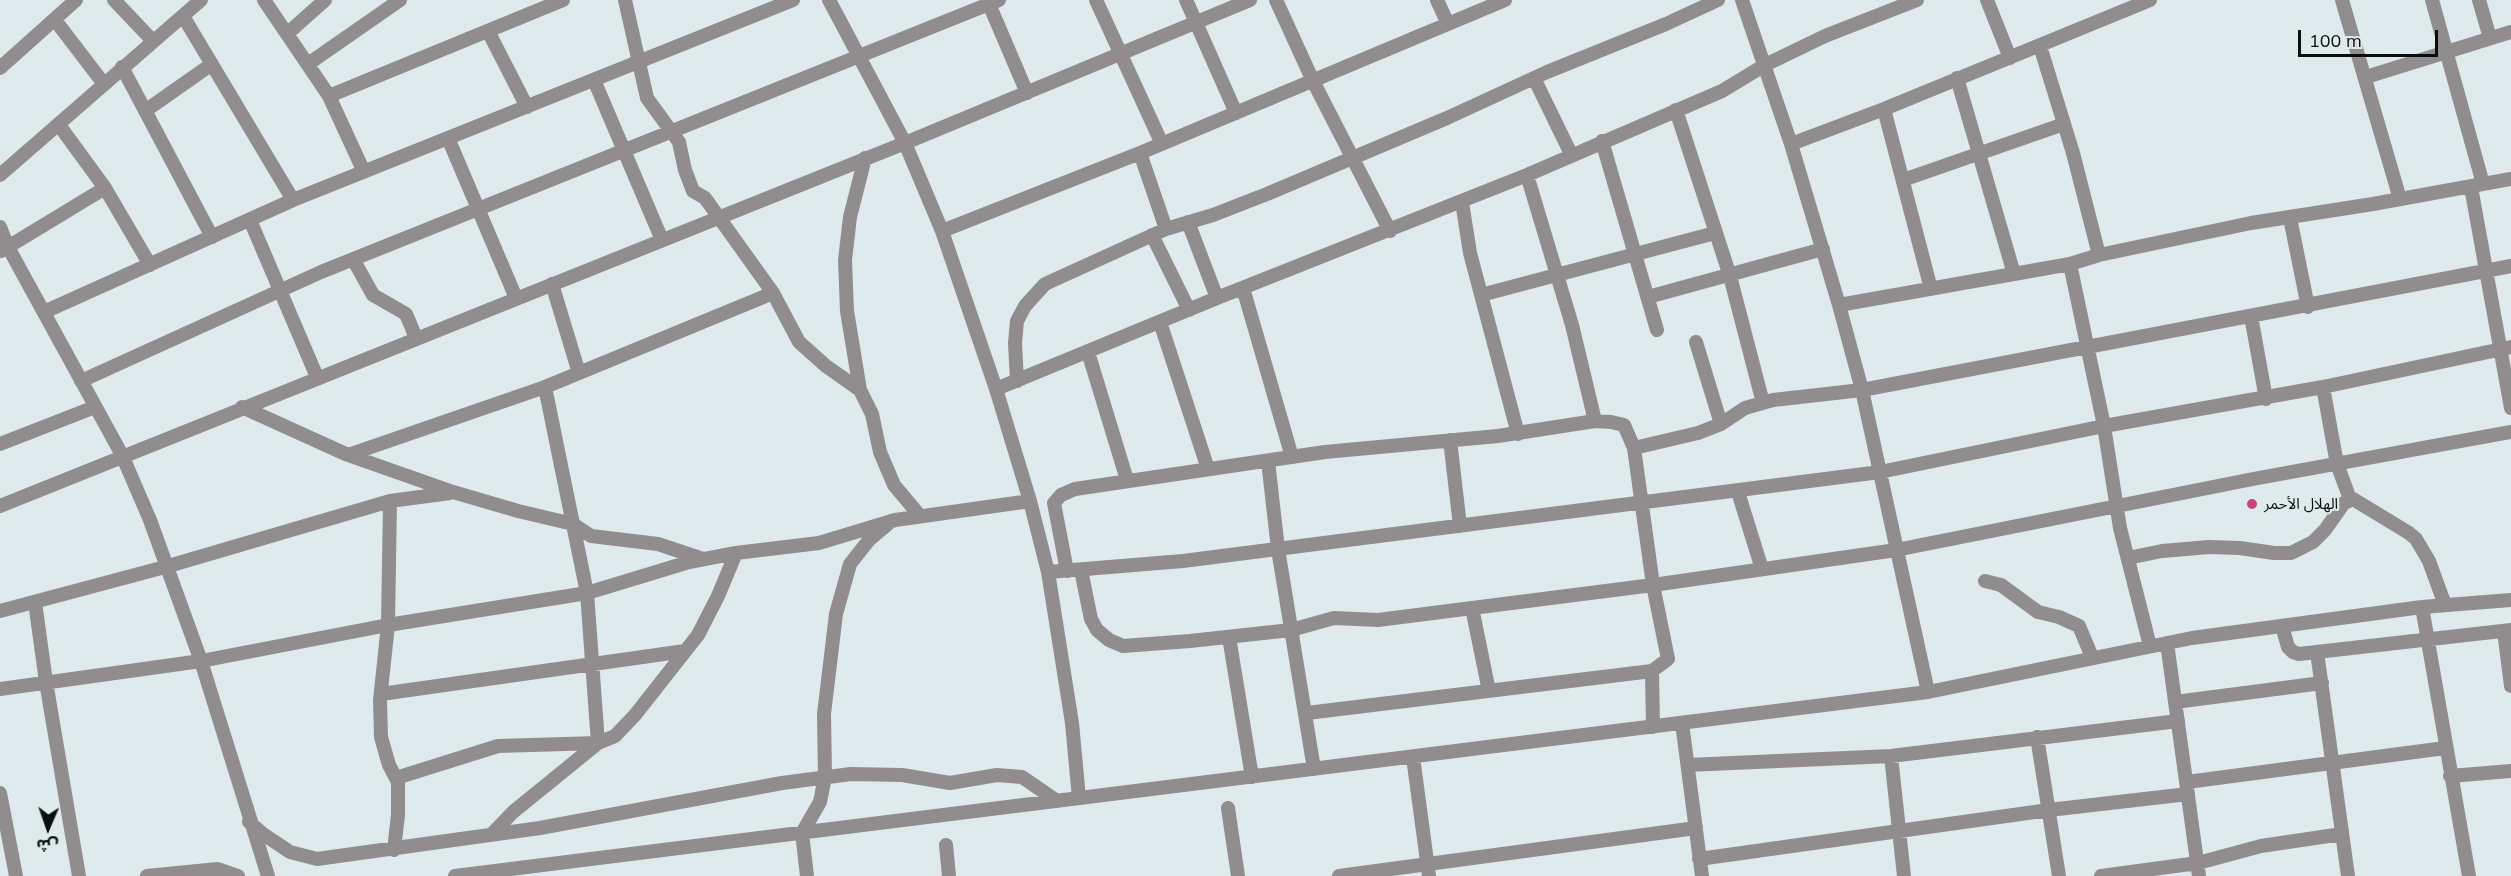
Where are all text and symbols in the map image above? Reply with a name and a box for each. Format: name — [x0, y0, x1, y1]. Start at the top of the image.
scale bar — [2301, 18, 2440, 56]
text: 100 m — [2309, 29, 2362, 52]
place label: الهلال الأحمر — [2264, 495, 2338, 513]
marker: الهلال الأحمر — [2245, 497, 2259, 511]
north arrow — [18, 798, 78, 858]
text: ش — [36, 836, 59, 856]

